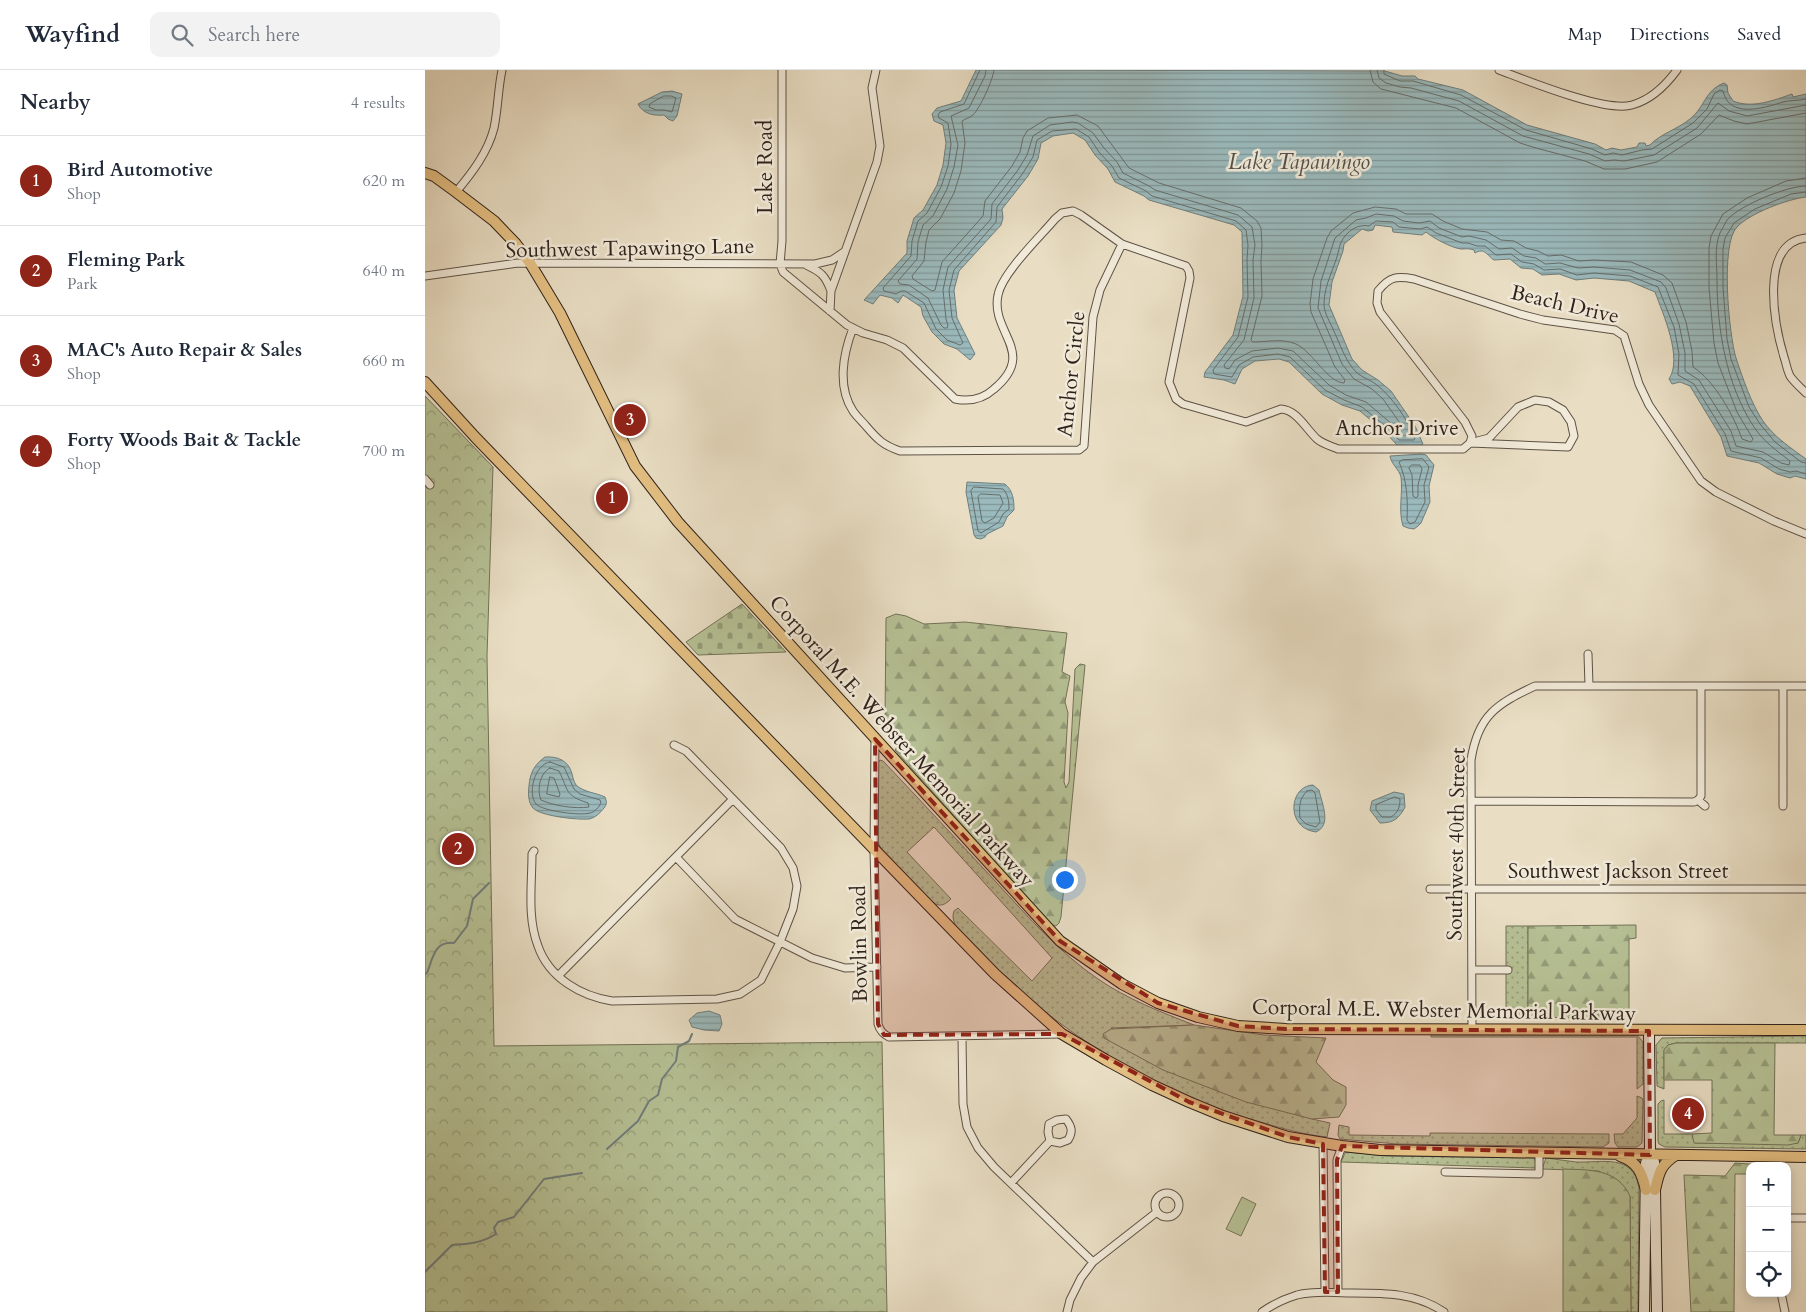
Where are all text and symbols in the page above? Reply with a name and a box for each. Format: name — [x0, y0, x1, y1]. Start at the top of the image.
search box — [150, 12, 500, 57]
text: Wayfind — [25, 18, 120, 51]
icon: search — [168, 21, 196, 49]
text: Search here — [208, 22, 300, 48]
text: Map — [1568, 22, 1602, 47]
text: Directions — [1630, 22, 1709, 47]
text: Saved — [1737, 22, 1781, 47]
text: Nearby — [20, 88, 91, 117]
text: 4 results — [351, 92, 405, 114]
street label: Lake Road — [751, 120, 780, 214]
water label: Lake Tapawingo — [1228, 147, 1370, 177]
text: Bird Automotive — [67, 157, 213, 183]
text: 1 — [32, 170, 40, 192]
text: 620 m — [363, 170, 405, 192]
text: Shop — [67, 183, 101, 205]
street label: Southwest Tapawingo Lane — [505, 232, 755, 265]
text: Fleming Park — [67, 247, 185, 273]
text: 2 — [32, 260, 40, 282]
text: 640 m — [363, 260, 405, 282]
text: Park — [67, 273, 98, 295]
street label: Beach Drive — [1508, 278, 1622, 331]
street label: Anchor Circle — [1050, 310, 1093, 439]
text: MAC's Auto Repair & Sales — [67, 337, 302, 363]
text: 3 — [32, 350, 40, 372]
text: 660 m — [363, 350, 405, 372]
text: Shop — [67, 363, 101, 385]
pin: 3 — [614, 401, 646, 439]
street label: Anchor Drive — [1335, 414, 1459, 443]
text: Forty Woods Bait & Tackle — [67, 427, 301, 453]
text: 4 — [32, 440, 40, 462]
text: 700 m — [363, 440, 405, 462]
text: Shop — [67, 453, 101, 475]
pin: 1 — [596, 479, 628, 517]
street label: Corporal M.E. Webster Memorial Parkway — [762, 589, 1041, 894]
street label: Southwest 40th Street — [1440, 747, 1473, 941]
pin: 2 — [442, 830, 474, 868]
street label: Southwest Jackson Street — [1508, 857, 1729, 886]
your location — [1052, 867, 1078, 893]
street label: Bowlin Road — [844, 885, 875, 1003]
street label: Corporal M.E. Webster Memorial Parkway — [1252, 993, 1636, 1028]
pin: 4 — [1672, 1095, 1704, 1133]
map controls — [1746, 1162, 1791, 1297]
button: + — [1746, 1162, 1791, 1207]
button: − — [1746, 1207, 1791, 1252]
button: locate — [1746, 1252, 1791, 1297]

